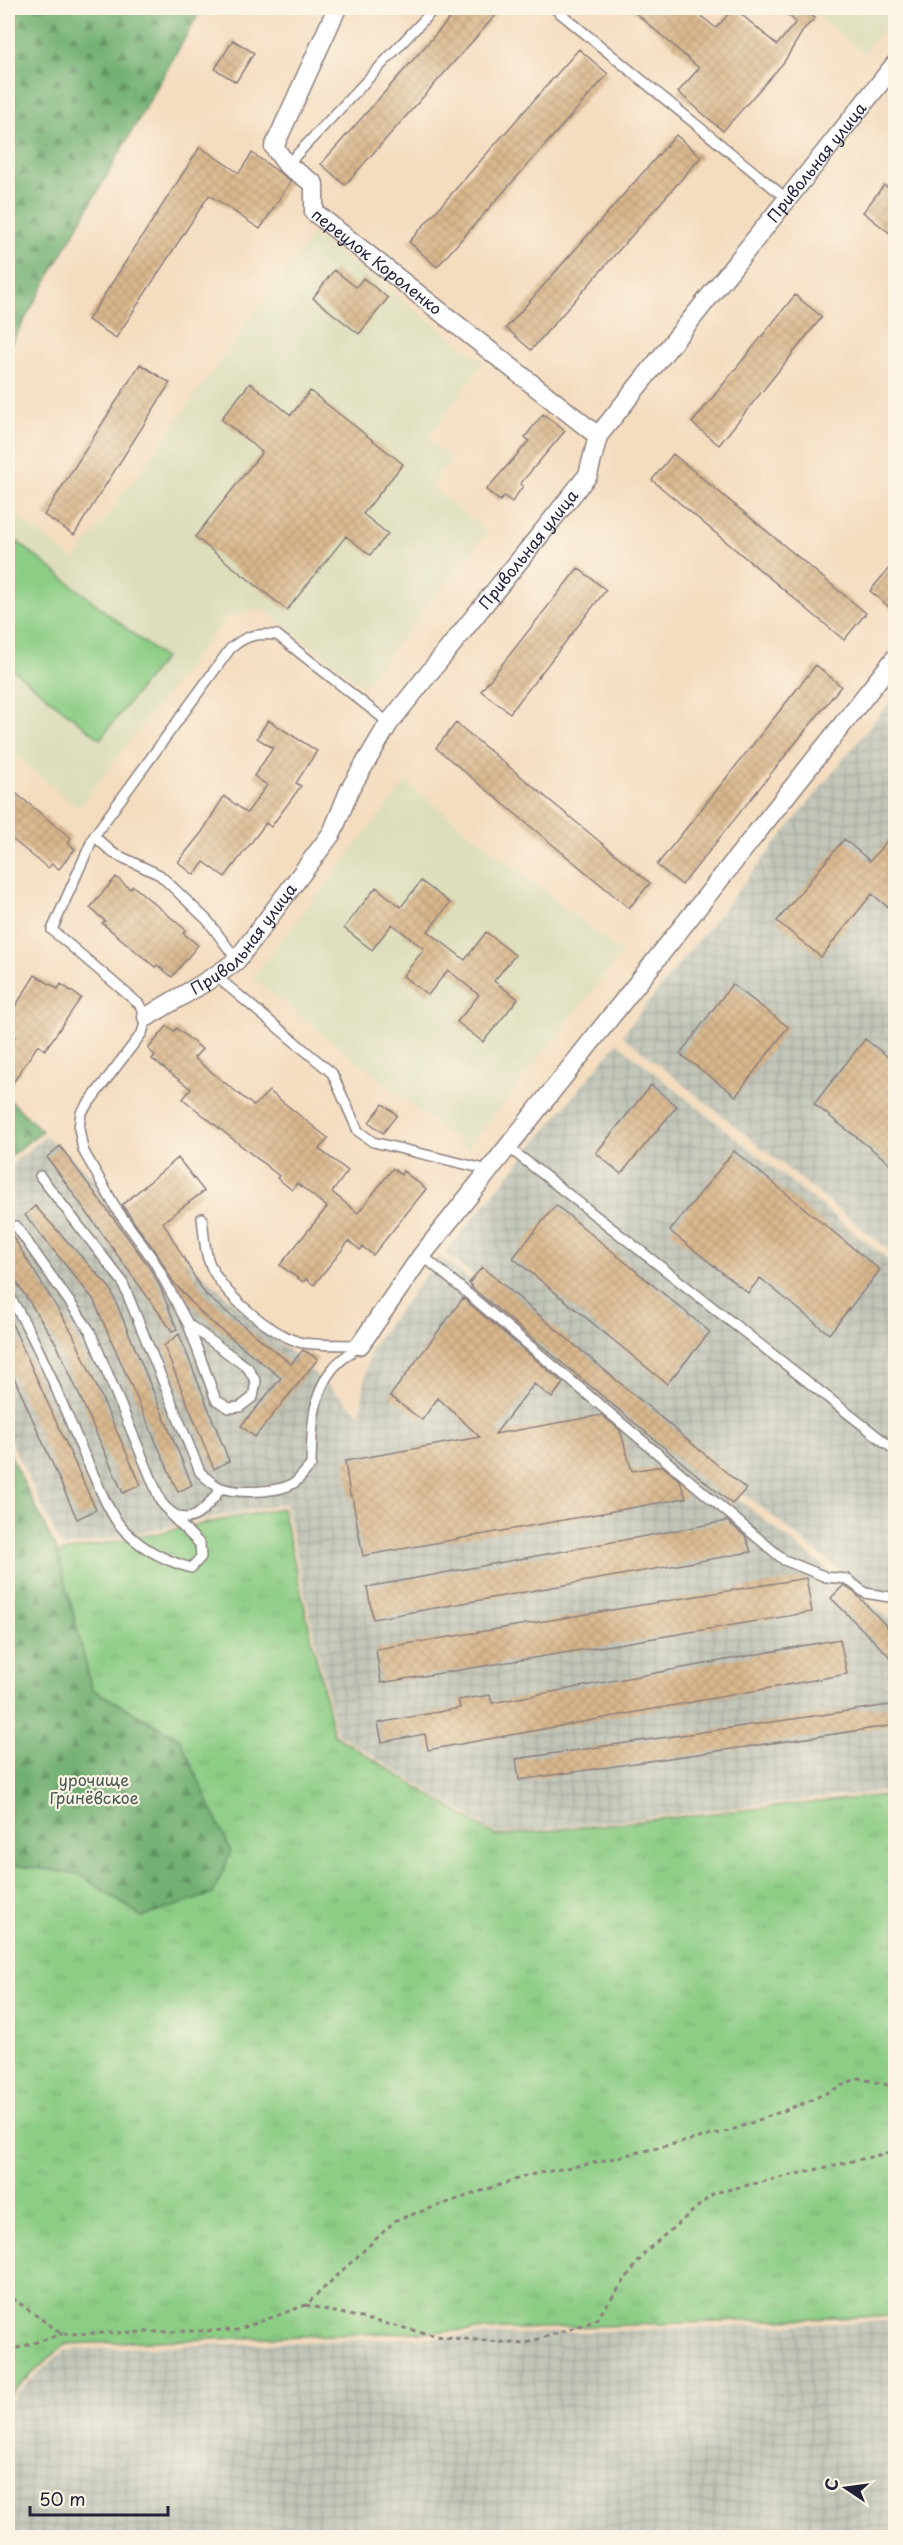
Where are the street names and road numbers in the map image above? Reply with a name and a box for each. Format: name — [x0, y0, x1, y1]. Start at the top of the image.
street label: Привольная улица — [760, 97, 871, 227]
street label: переулок Короленко — [307, 202, 448, 320]
street label: Привольная улица — [472, 484, 583, 614]
street label: Привольная улица — [185, 878, 302, 1000]

